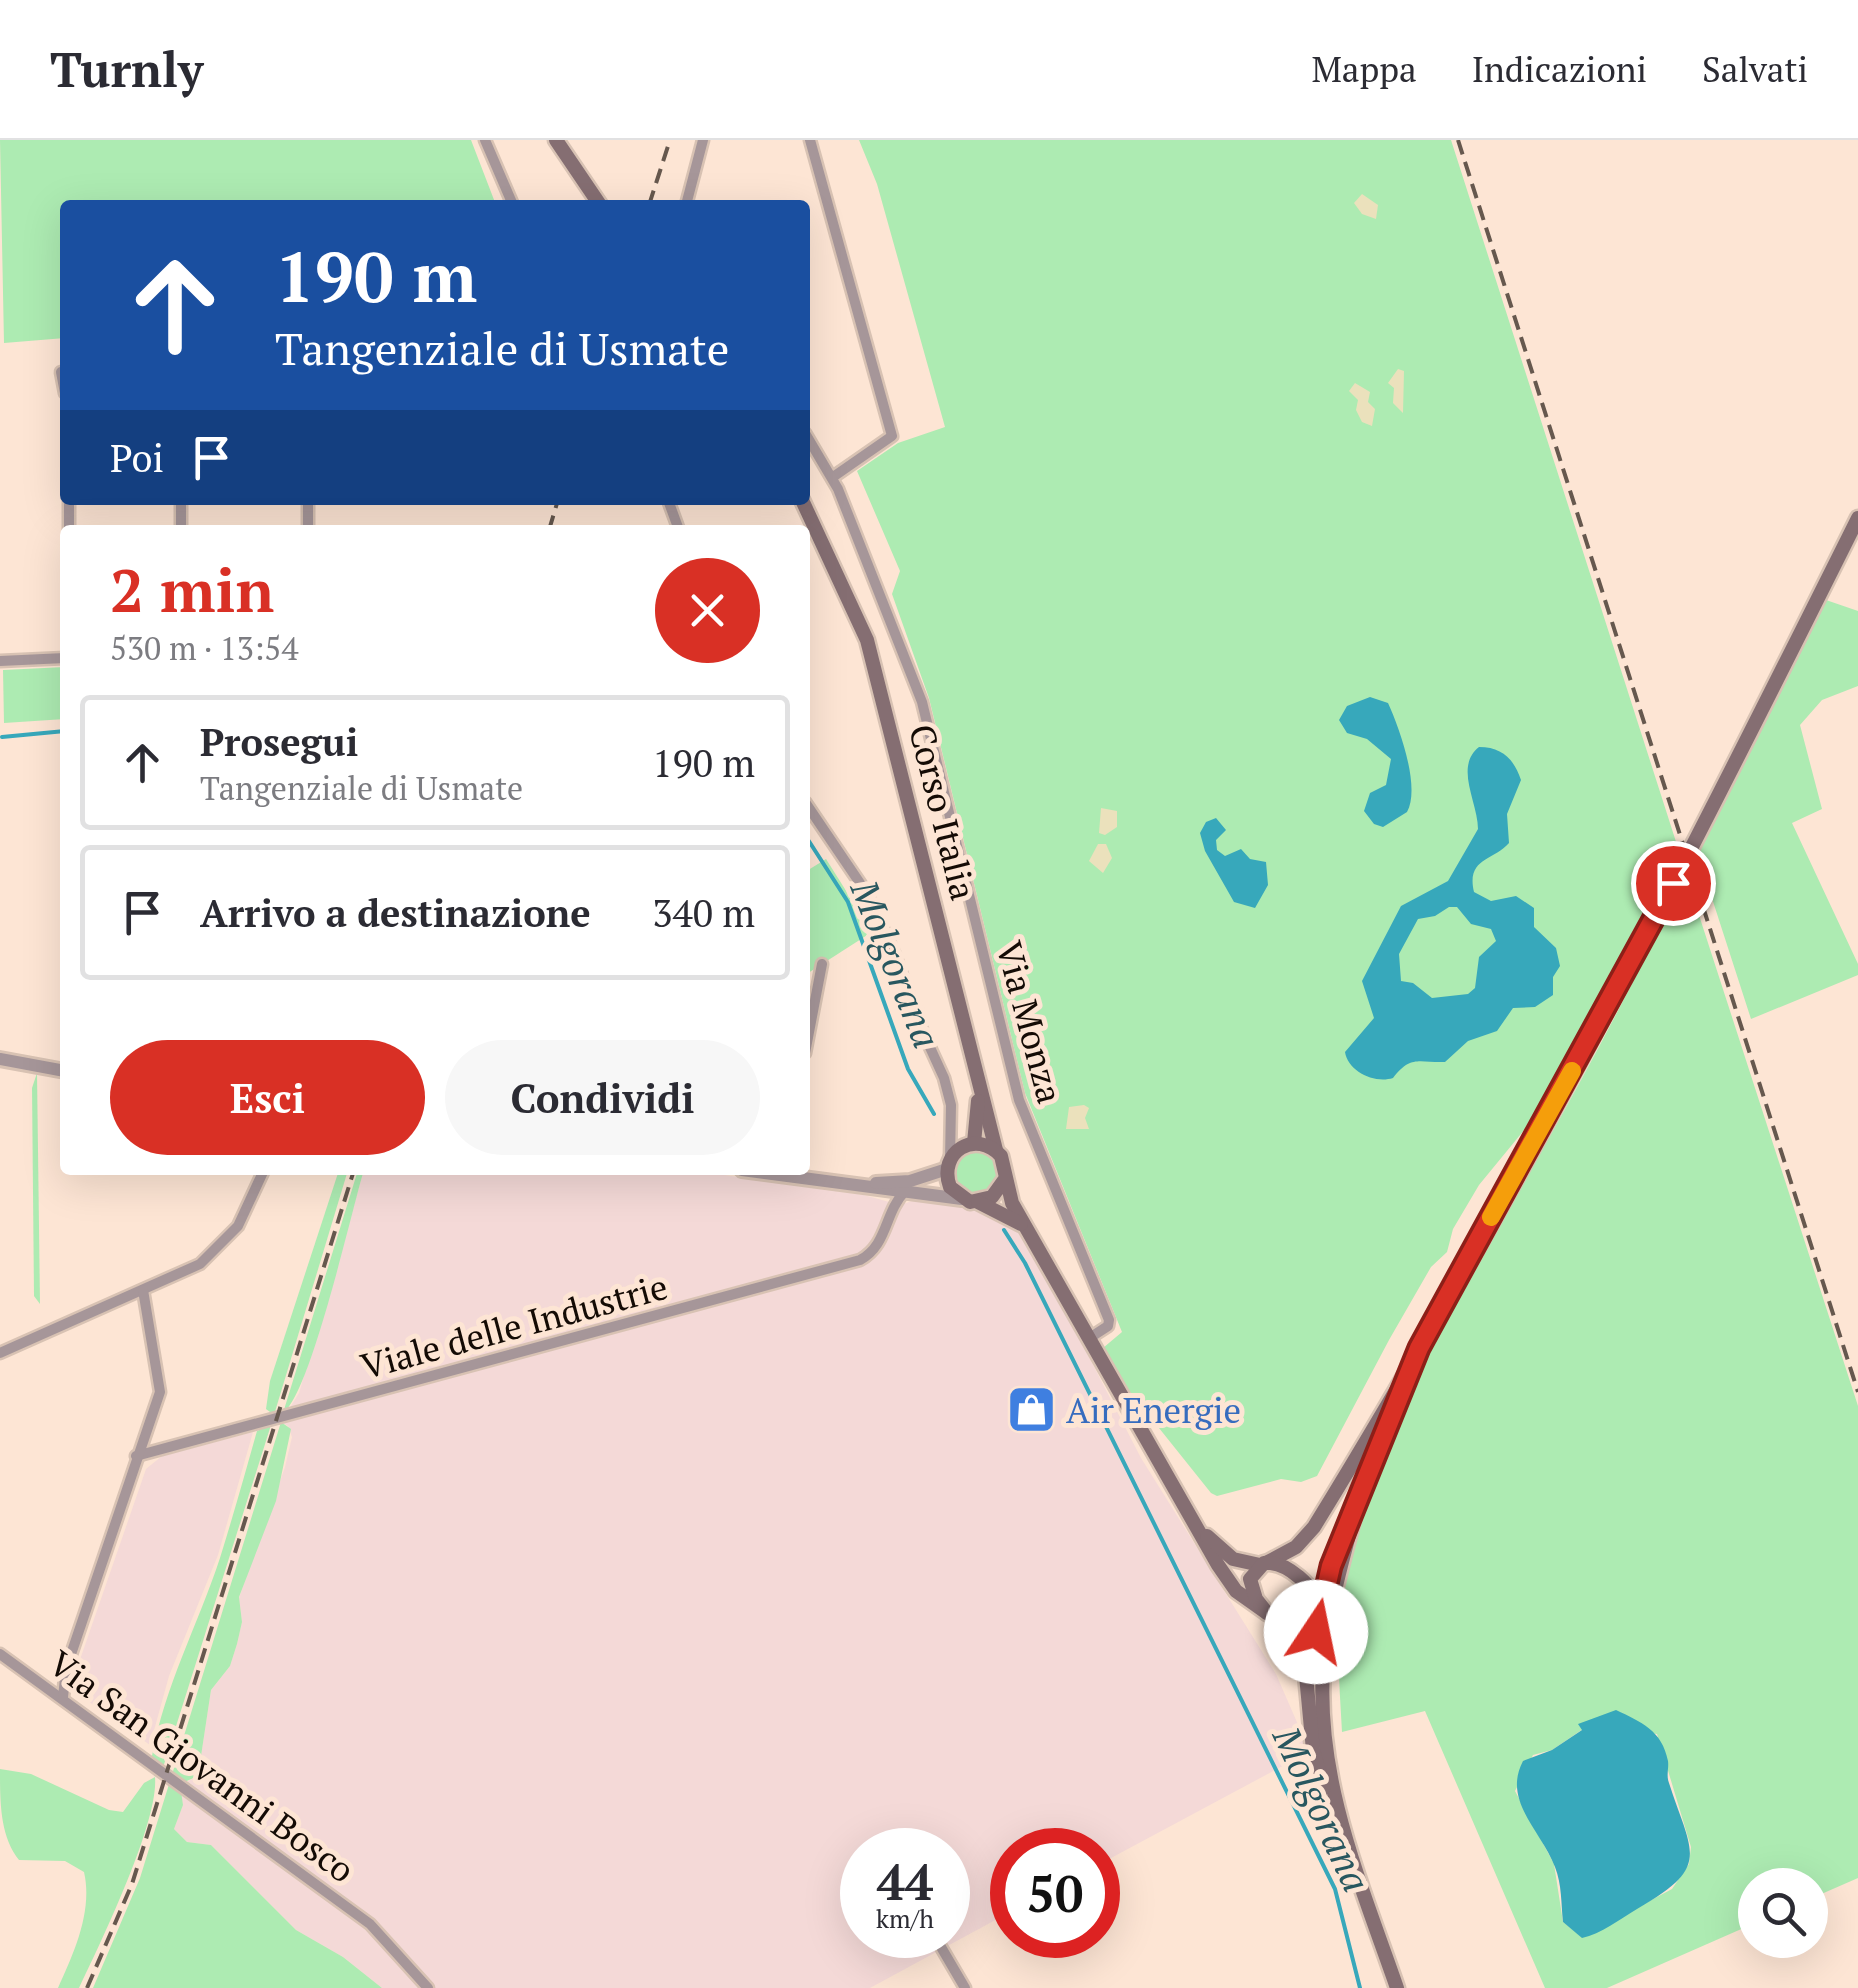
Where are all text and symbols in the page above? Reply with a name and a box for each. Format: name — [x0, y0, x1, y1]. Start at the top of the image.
text: Turnly — [50, 37, 203, 101]
text: Mappa — [1311, 46, 1417, 92]
text: Indicazioni — [1472, 46, 1647, 92]
text: Salvati — [1702, 46, 1808, 92]
text: 190 m — [275, 229, 477, 322]
icon: ahead — [110, 240, 240, 370]
text: Tangenziale di Usmate — [275, 318, 729, 378]
icon: arrive — [184, 430, 239, 485]
text: Poi — [110, 433, 164, 483]
text: 2 min — [110, 550, 274, 629]
button: close — [655, 558, 760, 663]
text: 530 m · 13:54 — [110, 627, 298, 669]
text: Prosegui — [200, 717, 358, 767]
street label: Corso Italia — [899, 719, 987, 905]
icon: ahead — [115, 735, 170, 790]
text: 190 m — [652, 738, 755, 788]
text: Tangenziale di Usmate — [200, 767, 523, 809]
pin — [1631, 841, 1716, 926]
icon: arrive — [1646, 856, 1701, 911]
water label: Molgorana — [839, 872, 952, 1055]
icon: arrive — [115, 885, 170, 940]
text: Arrivo a destinazione — [200, 888, 591, 938]
text: 340 m — [652, 888, 755, 938]
street label: Via Monza — [986, 936, 1074, 1108]
button: Esci — [110, 1040, 425, 1155]
button: Condividi — [445, 1040, 760, 1155]
street label: Viale delle Industrie — [356, 1263, 672, 1389]
shop icon: Air Energie — [1005, 1384, 1057, 1436]
place label: Air Energie — [1066, 1387, 1241, 1433]
position arrow — [1264, 1580, 1368, 1684]
street label: Via San Giovanni Bosco — [40, 1640, 364, 1892]
water label: Molgorana — [1262, 1717, 1382, 1900]
speed limit sign: 50 — [990, 1828, 1120, 1958]
text: 44 — [877, 1848, 933, 1914]
map controls — [1738, 1868, 1828, 1958]
button: search — [1738, 1868, 1828, 1958]
text: km/h — [876, 1902, 934, 1935]

